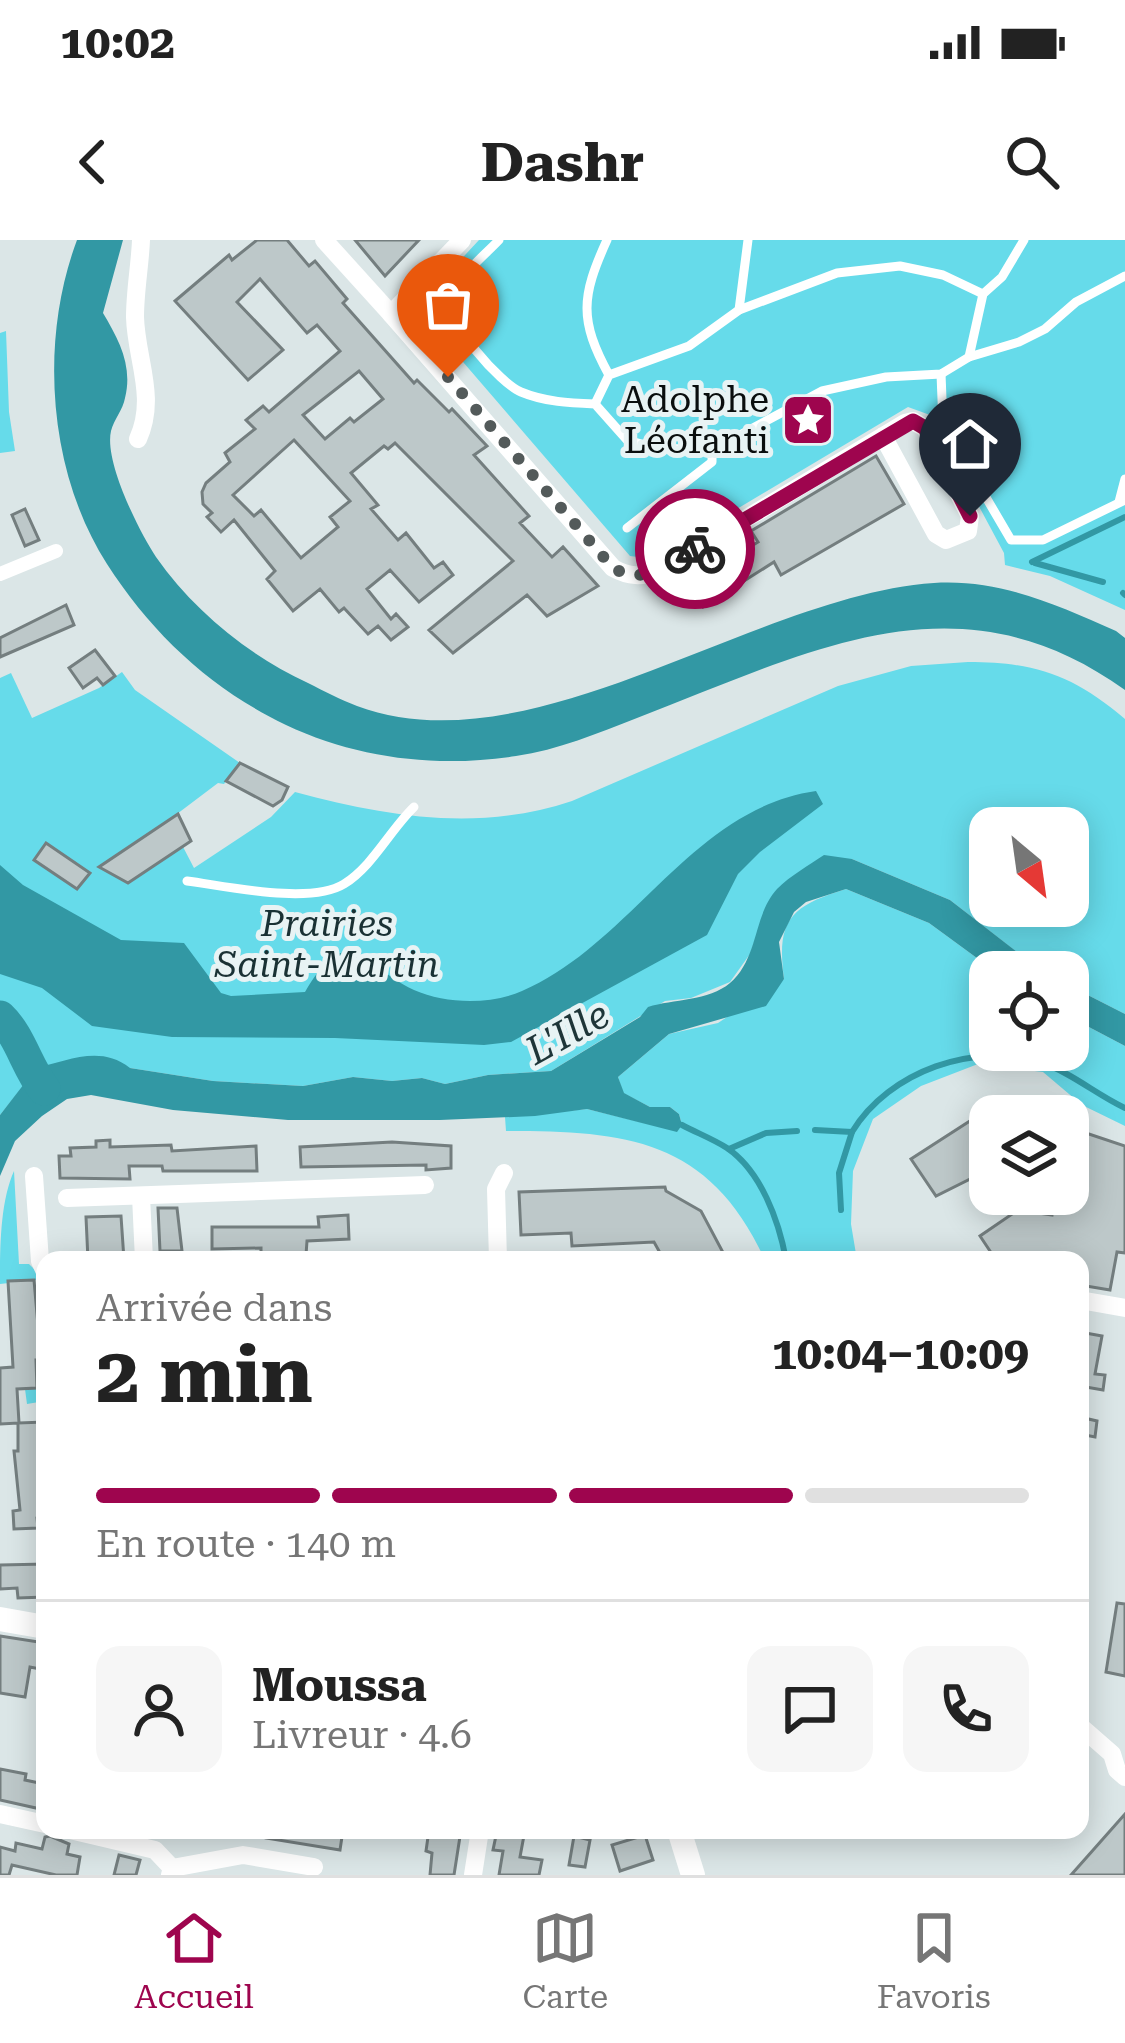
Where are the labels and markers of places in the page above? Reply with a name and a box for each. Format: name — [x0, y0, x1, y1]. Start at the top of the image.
pin — [397, 254, 499, 377]
place label: Adolphe Léofanti — [621, 379, 769, 462]
place icon: Adolphe Léofanti — [780, 392, 836, 448]
pin — [919, 393, 1021, 516]

